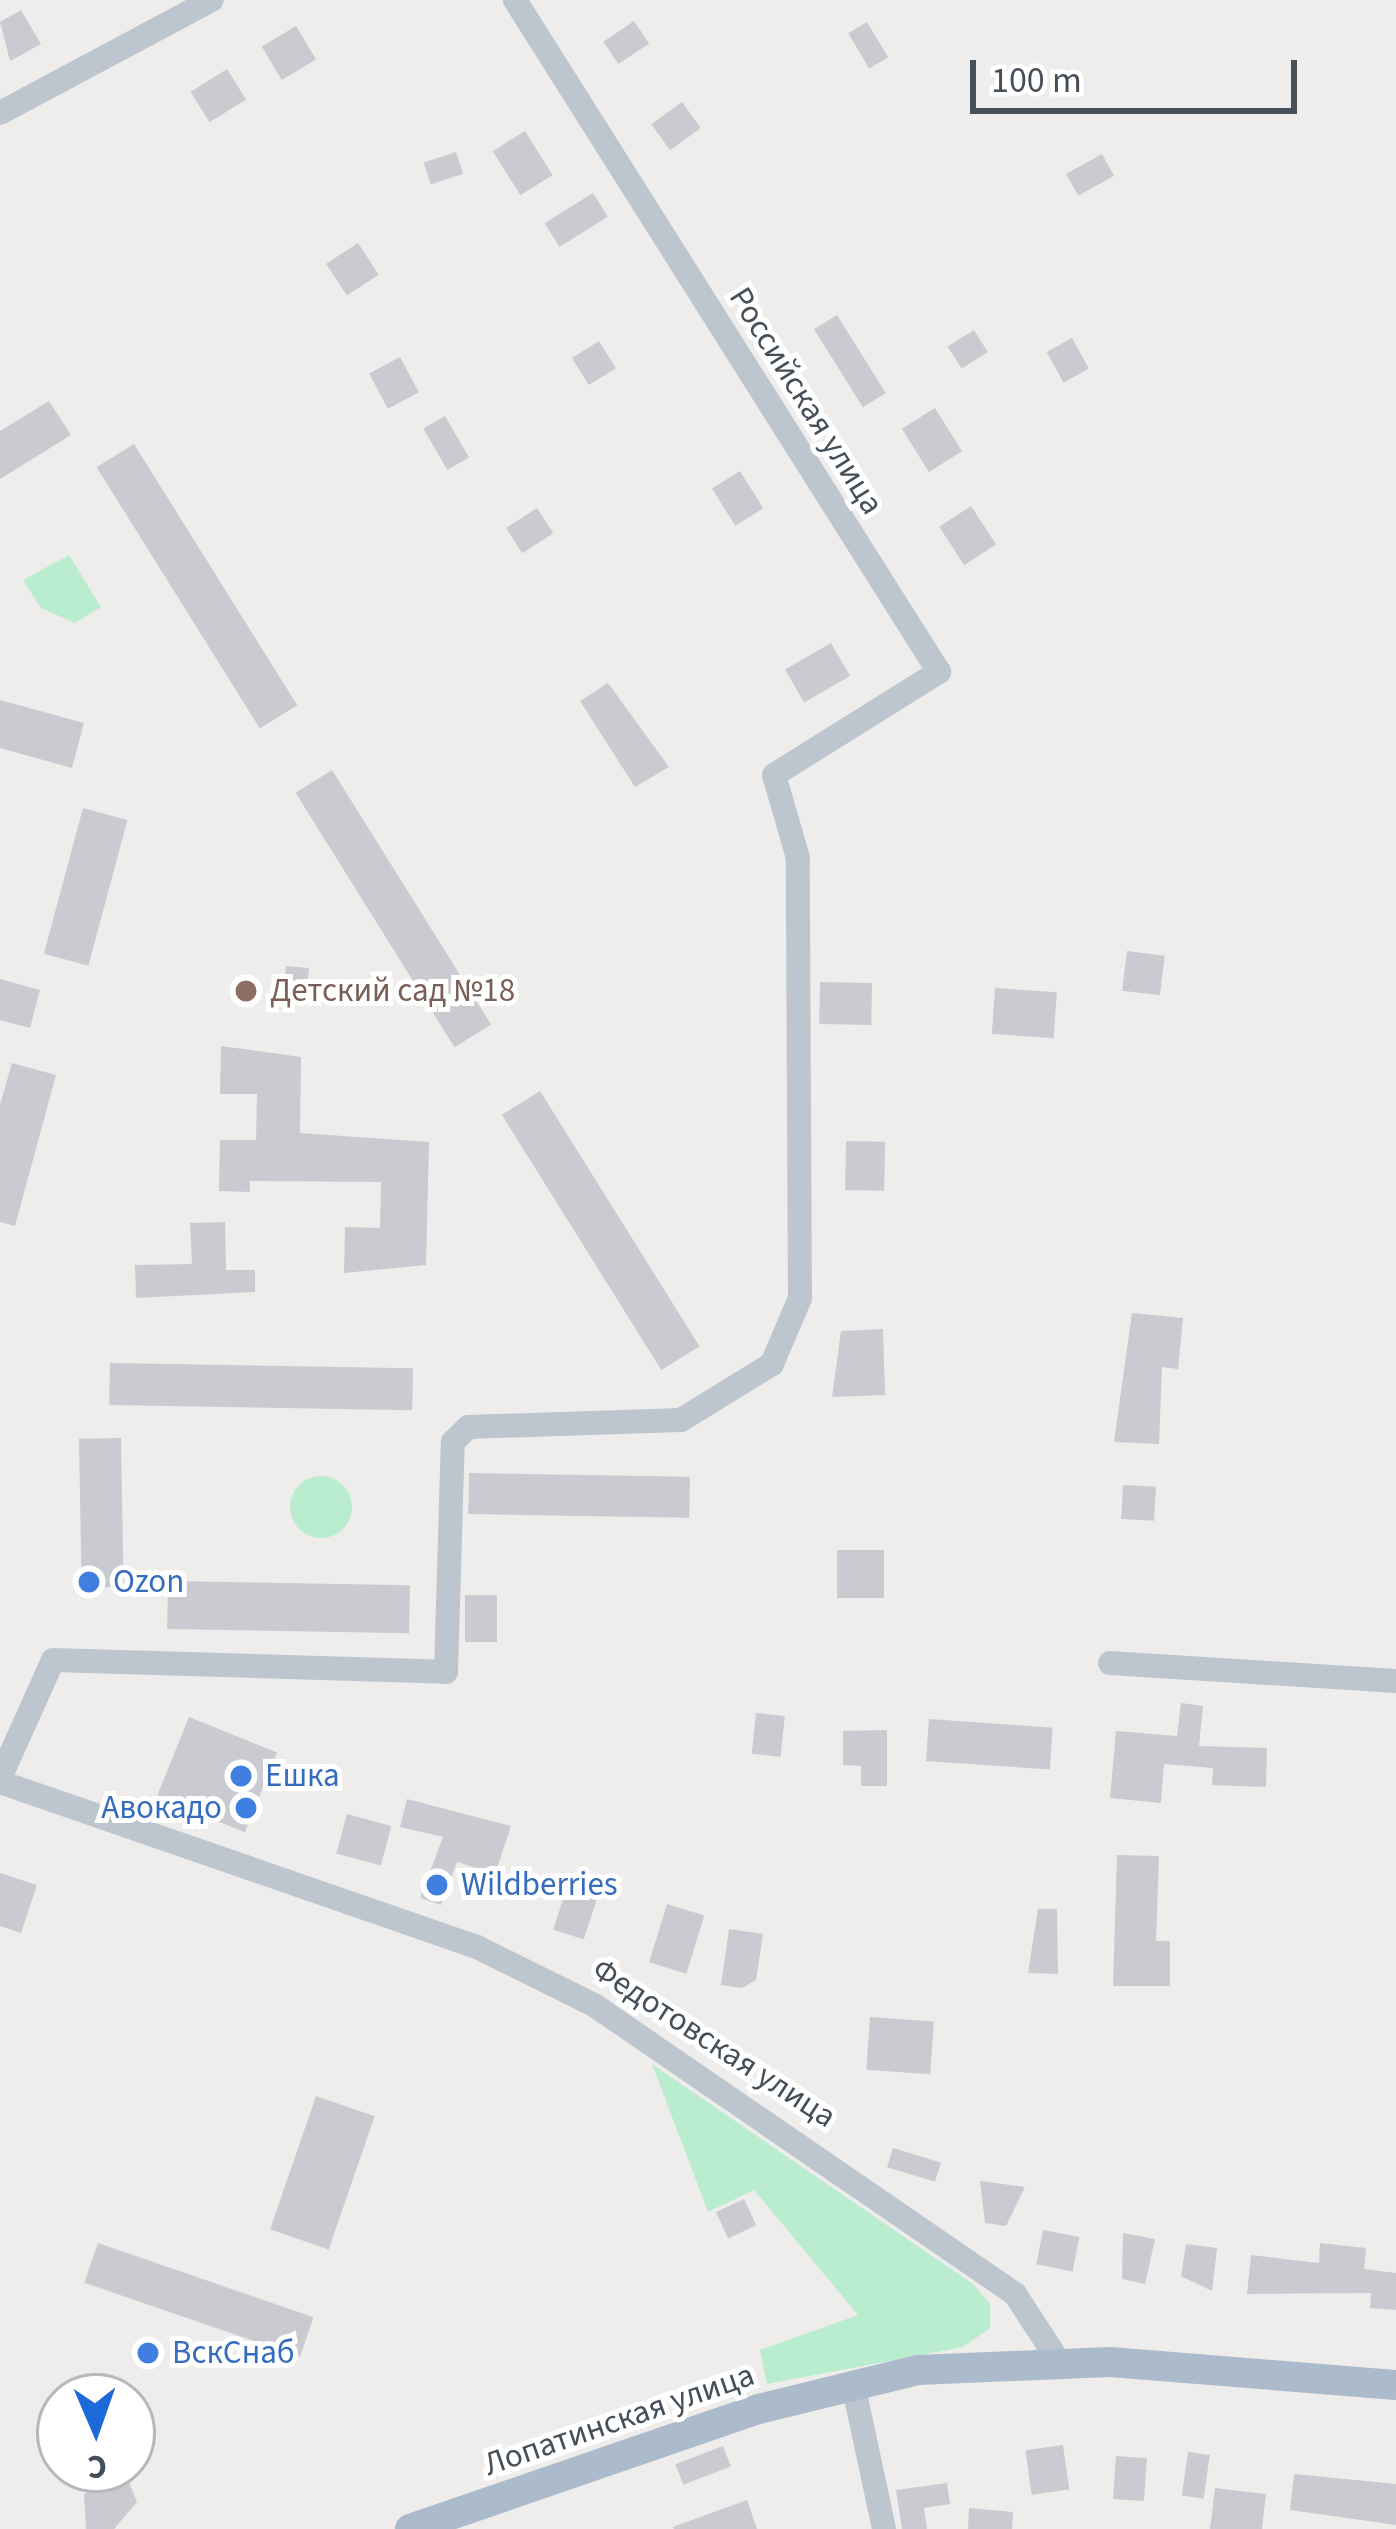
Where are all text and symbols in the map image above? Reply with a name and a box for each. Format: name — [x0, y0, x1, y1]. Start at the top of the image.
scale bar — [976, 36, 1303, 110]
text: 100 m — [991, 55, 1082, 106]
street label: Российская улица — [720, 280, 892, 522]
place label: Детский сад №18 — [270, 971, 515, 1011]
marker: Детский сад №18 — [233, 978, 259, 1004]
place label: Ozon — [113, 1562, 184, 1602]
marker: Ozon — [76, 1569, 102, 1595]
place label: Ешка — [265, 1756, 340, 1796]
marker: Ешка — [228, 1763, 254, 1789]
place label: Авокадо — [101, 1788, 222, 1828]
marker: Авокадо — [233, 1795, 259, 1821]
place label: Wildberries — [461, 1865, 618, 1905]
marker: Wildberries — [424, 1872, 450, 1898]
street label: Федотовская улица — [585, 1949, 843, 2137]
place label: ВскСнаб — [172, 2333, 295, 2373]
marker: ВскСнаб — [135, 2340, 161, 2366]
street label: Лопатинская улица — [479, 2355, 759, 2485]
north arrow — [36, 2373, 156, 2493]
text: С — [87, 2443, 108, 2490]

